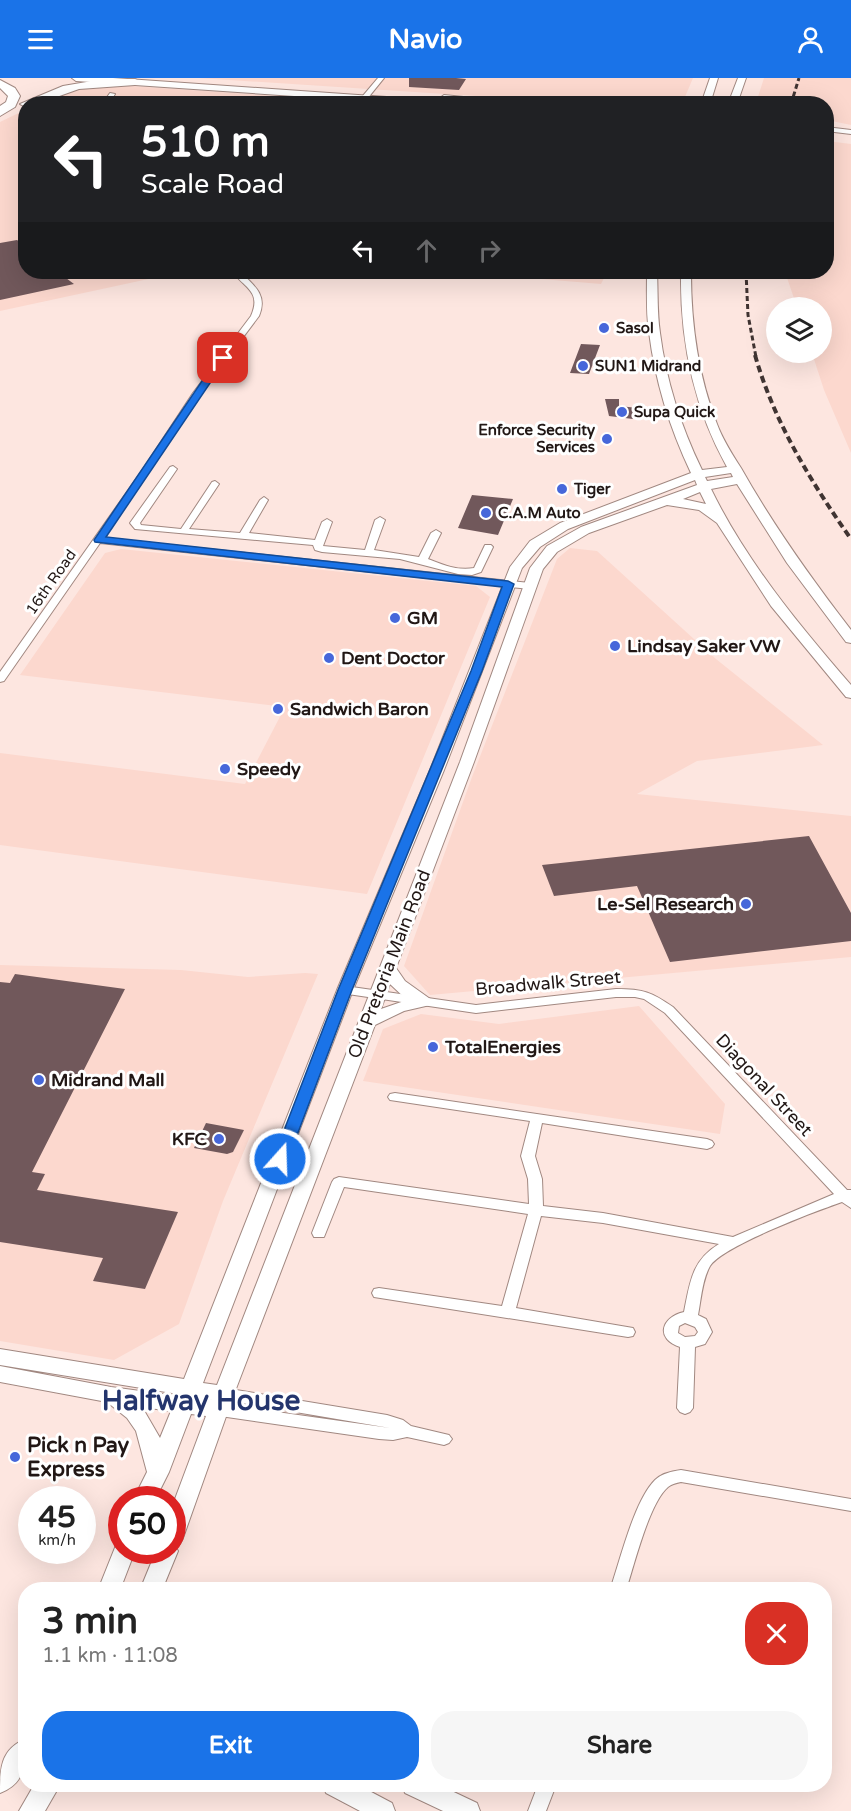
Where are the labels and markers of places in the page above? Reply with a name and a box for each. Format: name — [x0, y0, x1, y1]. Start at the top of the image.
place label: Sasol — [616, 319, 654, 337]
marker: Sasol — [597, 321, 611, 335]
pin — [197, 332, 248, 383]
place label: SUN1 Midrand — [595, 357, 701, 375]
marker: SUN1 Midrand — [576, 359, 590, 373]
place label: Supa Quick — [634, 403, 715, 422]
marker: Supa Quick — [615, 405, 629, 419]
place label: Enforce Security Services — [478, 421, 595, 456]
marker: Enforce Security Services — [600, 432, 614, 446]
place label: Tiger — [573, 480, 611, 499]
marker: Tiger — [555, 482, 569, 496]
place label: C.A.M Auto — [498, 504, 581, 522]
marker: C.A.M Auto — [479, 506, 493, 520]
place label: GM — [407, 607, 438, 629]
marker: GM — [388, 611, 402, 625]
place label: Lindsay Saker VW — [627, 635, 781, 657]
marker: Lindsay Saker VW — [608, 639, 622, 653]
place label: Dent Doctor — [341, 647, 446, 669]
marker: Dent Doctor — [322, 651, 336, 665]
place label: Sandwich Baron — [290, 698, 429, 720]
marker: Sandwich Baron — [271, 702, 285, 716]
place label: Speedy — [237, 758, 301, 780]
marker: Speedy — [218, 762, 232, 776]
place label: Le-Sel Research — [597, 893, 734, 915]
marker: Le-Sel Research — [739, 897, 753, 911]
place label: TotalEnergies — [444, 1036, 561, 1058]
marker: TotalEnergies — [426, 1040, 440, 1054]
place label: Midrand Mall — [51, 1069, 165, 1091]
marker: Midrand Mall — [32, 1073, 46, 1087]
place label: KFC — [172, 1128, 207, 1150]
marker: KFC — [212, 1132, 226, 1146]
place label: Pick n Pay Express — [27, 1433, 130, 1482]
marker: Pick n Pay Express — [8, 1450, 22, 1464]

